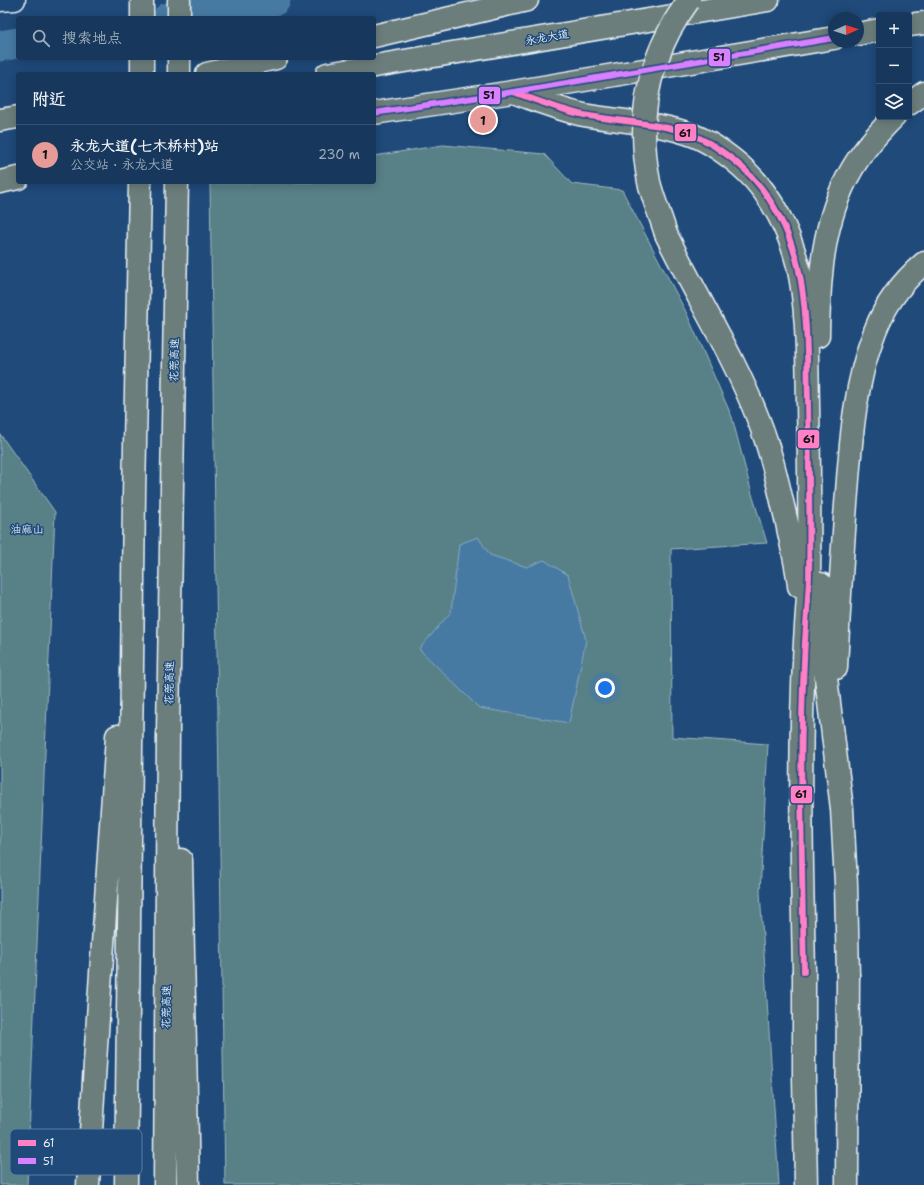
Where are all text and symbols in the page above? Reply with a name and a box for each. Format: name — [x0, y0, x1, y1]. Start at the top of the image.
north arrow — [828, 12, 864, 48]
map controls — [876, 12, 912, 120]
button: + — [876, 12, 912, 48]
search box — [16, 16, 376, 60]
street label: 永龙大道 — [524, 26, 570, 49]
icon: search — [30, 27, 52, 49]
text: 搜索地点 — [62, 28, 122, 48]
line badge: 51 — [708, 48, 731, 67]
button: − — [876, 48, 912, 84]
text: 51 — [713, 50, 725, 65]
button: layers — [876, 84, 912, 120]
line badge: 51 — [478, 86, 501, 105]
text: 附近 — [32, 88, 66, 110]
text: 51 — [483, 88, 495, 103]
pin: 1 — [470, 105, 496, 135]
line badge: 61 — [674, 123, 697, 142]
text: 61 — [679, 126, 691, 141]
text: 永龙大道(七木桥村)站 — [70, 136, 219, 156]
text: 1 — [42, 146, 48, 163]
text: 230 m — [318, 146, 360, 163]
text: 公交站 · 永龙大道 — [70, 156, 174, 173]
street label: 花莞高速 — [167, 338, 182, 382]
line badge: 61 — [797, 429, 820, 449]
text: 61 — [803, 432, 815, 447]
park label: 油麻山 — [11, 522, 44, 537]
street label: 花莞高速 — [162, 661, 177, 705]
your location — [595, 678, 615, 698]
line badge: 61 — [790, 785, 813, 804]
text: 61 — [795, 787, 807, 802]
street label: 花莞高速 — [159, 985, 174, 1029]
legend — [10, 1129, 142, 1175]
text: 61 — [43, 1136, 54, 1151]
text: 51 — [43, 1154, 54, 1169]

